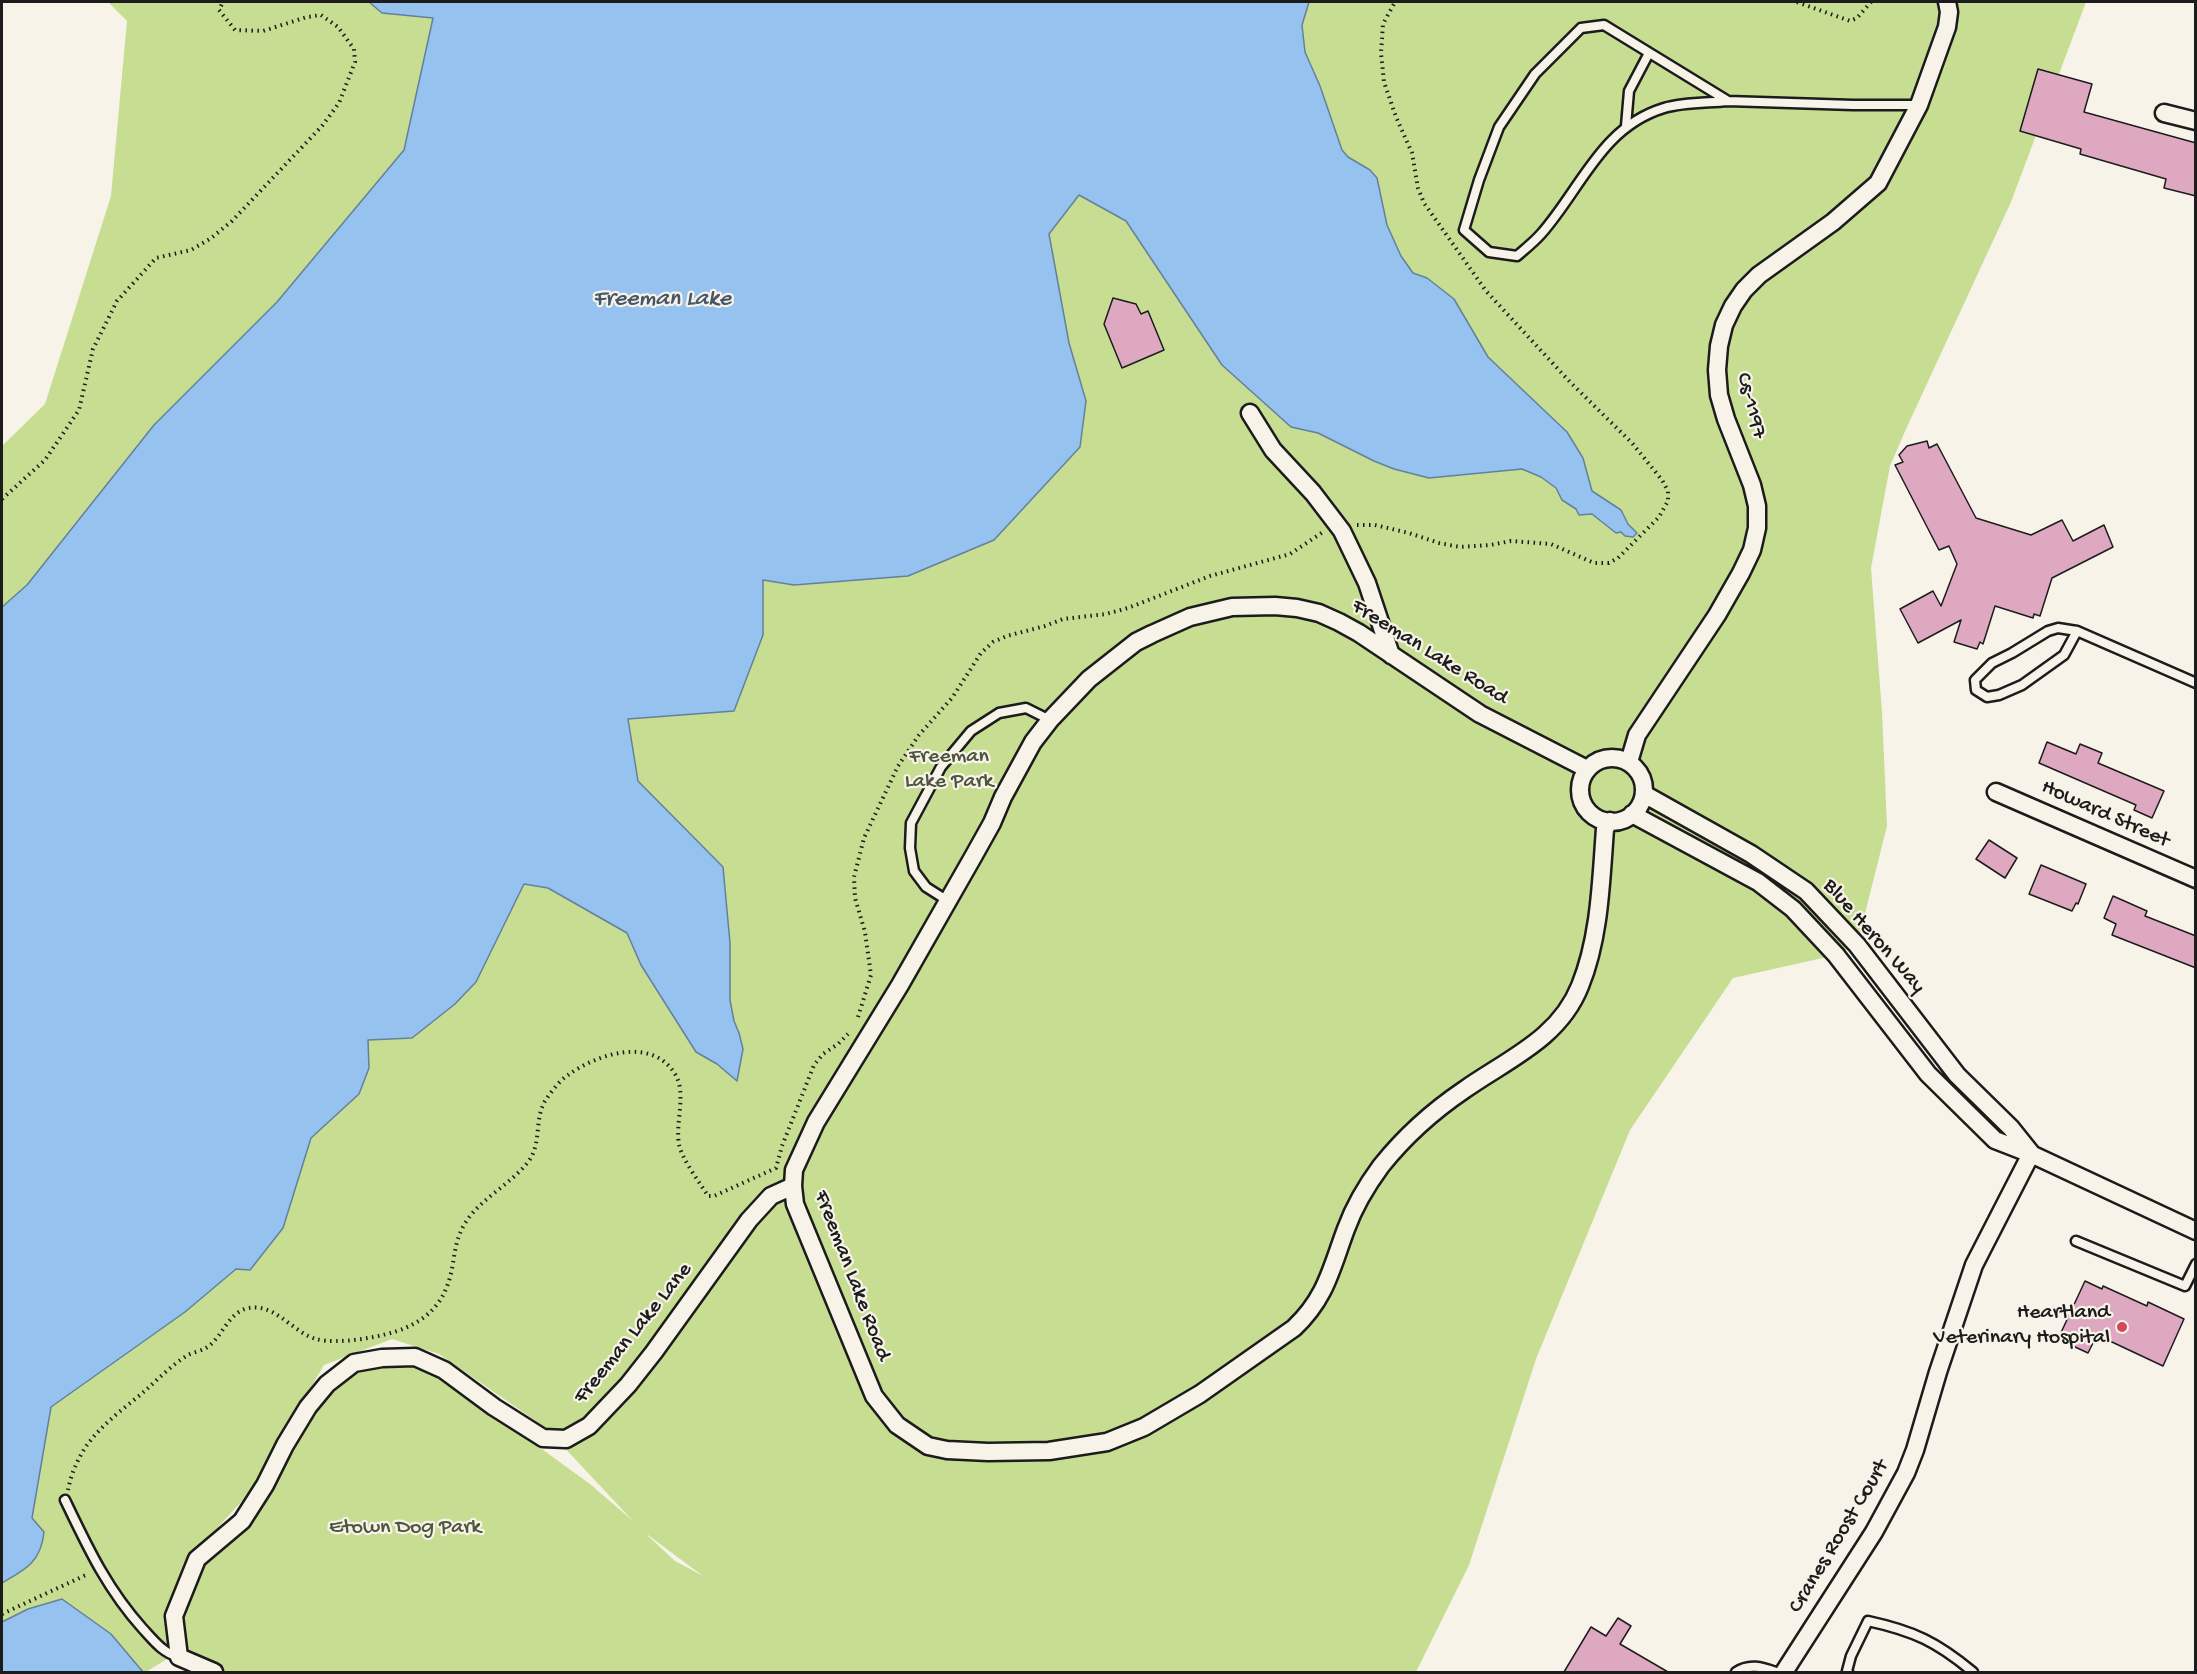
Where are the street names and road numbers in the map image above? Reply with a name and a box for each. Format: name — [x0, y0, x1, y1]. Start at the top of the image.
street label: Cs-1197 — [1729, 370, 1771, 442]
street label: Freeman Lake Road — [1346, 594, 1512, 712]
street label: Howard Street — [2037, 775, 2173, 855]
street label: Blue Heron Way — [1816, 874, 1930, 1000]
street label: Freeman Lake Road — [806, 1187, 896, 1365]
street label: Freeman Lake Lane — [569, 1258, 699, 1410]
street label: Cranes Roost Court — [1784, 1456, 1896, 1618]

